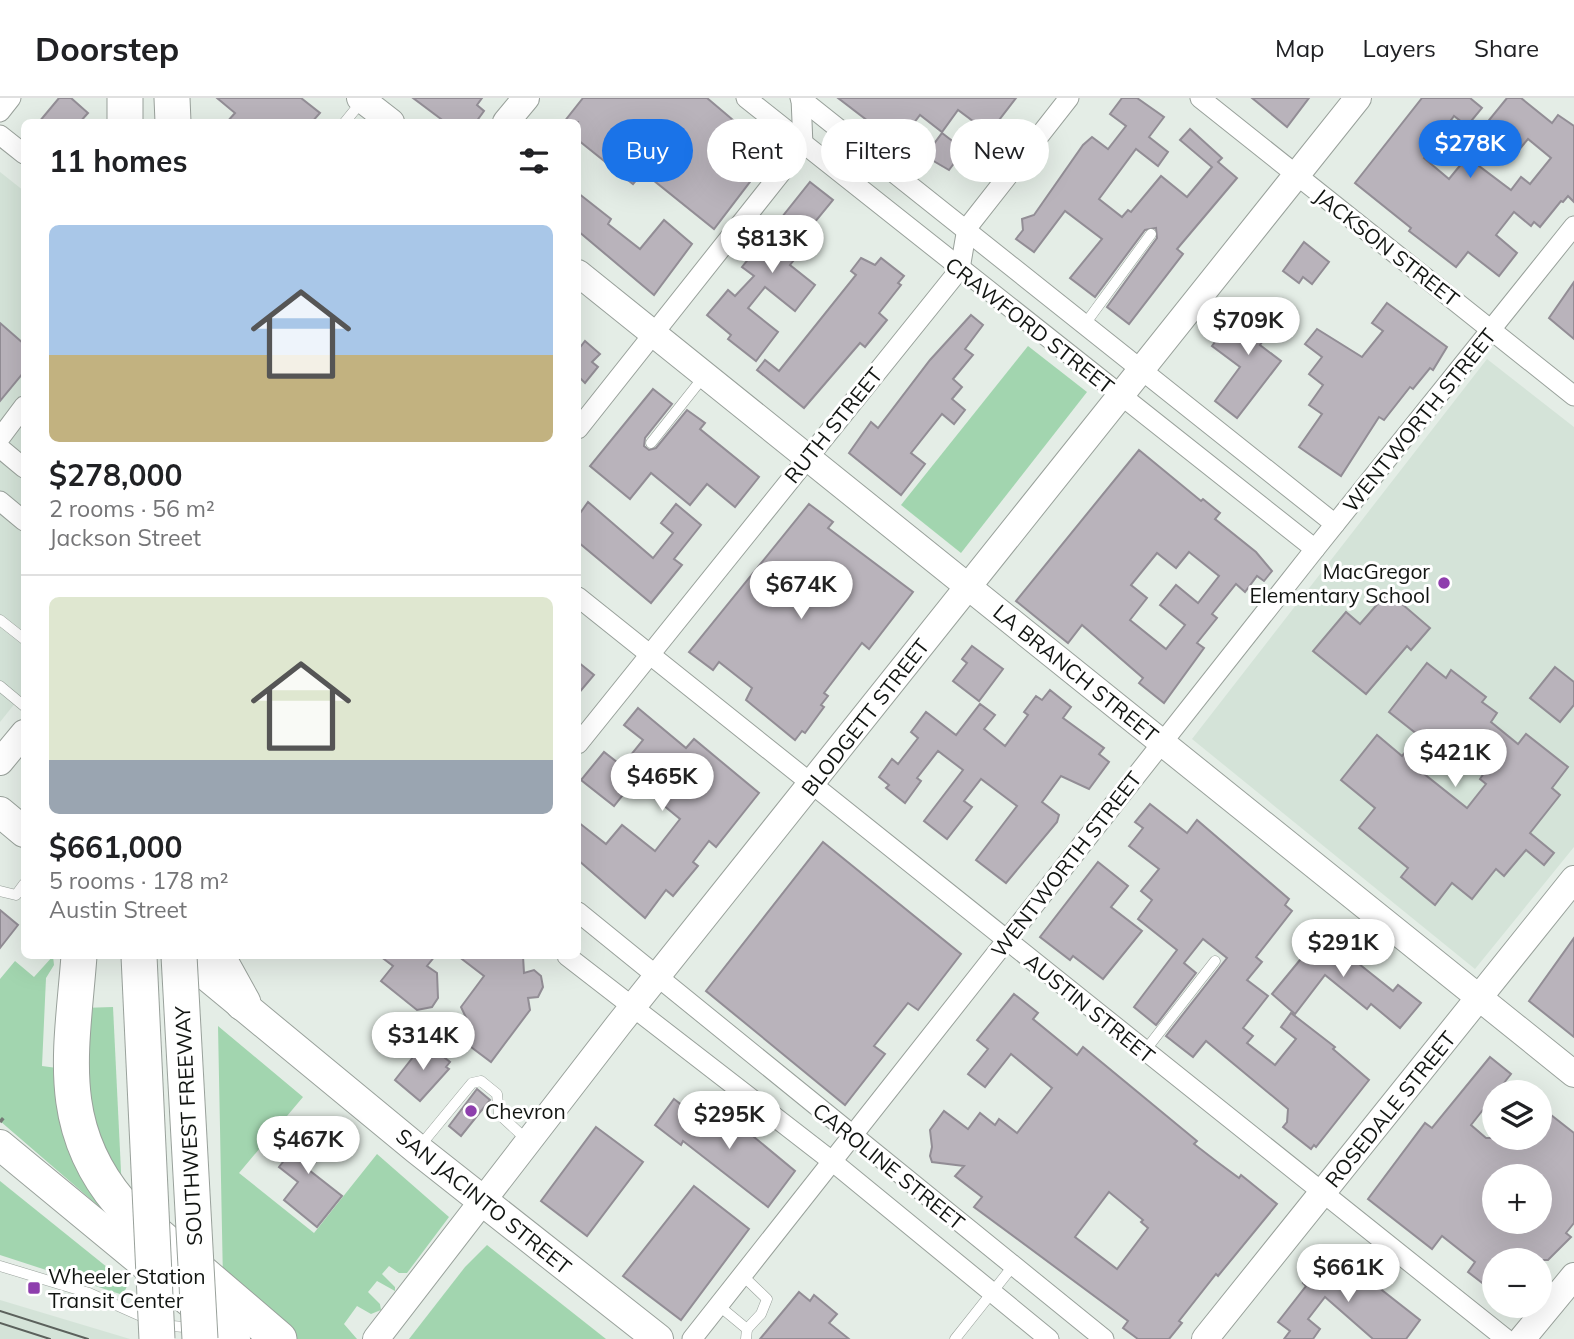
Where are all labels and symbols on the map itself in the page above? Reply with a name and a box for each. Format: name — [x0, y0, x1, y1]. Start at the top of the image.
pin: $278K — [1421, 120, 1519, 180]
street label: JACKSON STREET — [1309, 182, 1465, 312]
pin: $813K — [723, 216, 821, 275]
street label: CRAWFORD STREET — [941, 251, 1120, 399]
pin: $709K — [1199, 298, 1297, 357]
street label: WENTWORTH STREET — [1337, 323, 1501, 517]
street label: RUTH STREET — [778, 362, 888, 488]
place label: MacGregor Elementary School — [1249, 558, 1430, 608]
pin: $674K — [752, 561, 850, 621]
marker: MacGregor Elementary School — [1436, 575, 1452, 591]
street label: LA BRANCH STREET — [988, 598, 1164, 748]
street label: BLODGETT STREET — [796, 633, 935, 801]
pin: $421K — [1406, 730, 1504, 789]
pin: $465K — [613, 754, 711, 813]
street label: WENTWORTH STREET — [985, 766, 1147, 962]
pin: $291K — [1294, 920, 1392, 979]
street label: AUSTIN STREET — [1020, 948, 1161, 1069]
street label: SOUTHWEST FREEWAY — [169, 1005, 207, 1246]
pin: $314K — [374, 1012, 472, 1072]
street label: ROSEDALE STREET — [1319, 1025, 1461, 1192]
pin: $295K — [680, 1091, 778, 1151]
street label: CAROLINE STREET — [808, 1097, 970, 1235]
place label: Chevron — [485, 1098, 566, 1124]
marker: Chevron — [463, 1103, 479, 1119]
pin: $467K — [259, 1116, 357, 1176]
street label: SAN JACINTO STREET — [391, 1122, 577, 1280]
pin: $661K — [1299, 1244, 1397, 1304]
place label: Wheeler Station Transit Center — [48, 1263, 206, 1313]
marker: Wheeler Station Transit Center — [26, 1280, 42, 1296]

